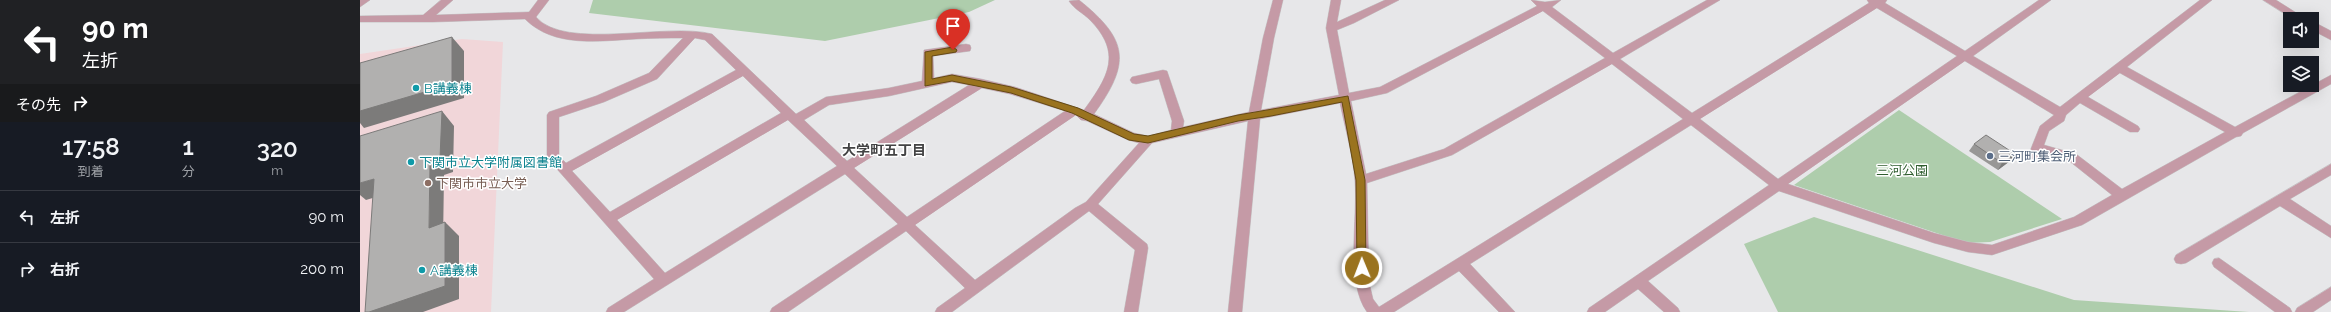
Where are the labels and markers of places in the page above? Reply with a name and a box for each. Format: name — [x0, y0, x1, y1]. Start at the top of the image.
pin — [936, 9, 970, 50]
place label: B講義棟 — [424, 81, 472, 96]
marker: B講義棟 — [411, 83, 421, 93]
place label: 三河町集会所 — [1998, 149, 2076, 164]
marker: 三河町集会所 — [1985, 151, 1995, 161]
place label: 下関市立大学附属図書館 — [419, 155, 562, 170]
marker: 下関市立大学附属図書館 — [406, 157, 416, 167]
place label: 下関市市立大学 — [436, 176, 527, 191]
marker: 下関市市立大学 — [423, 178, 433, 188]
place label: A講義棟 — [430, 263, 478, 278]
marker: A講義棟 — [417, 265, 427, 275]

